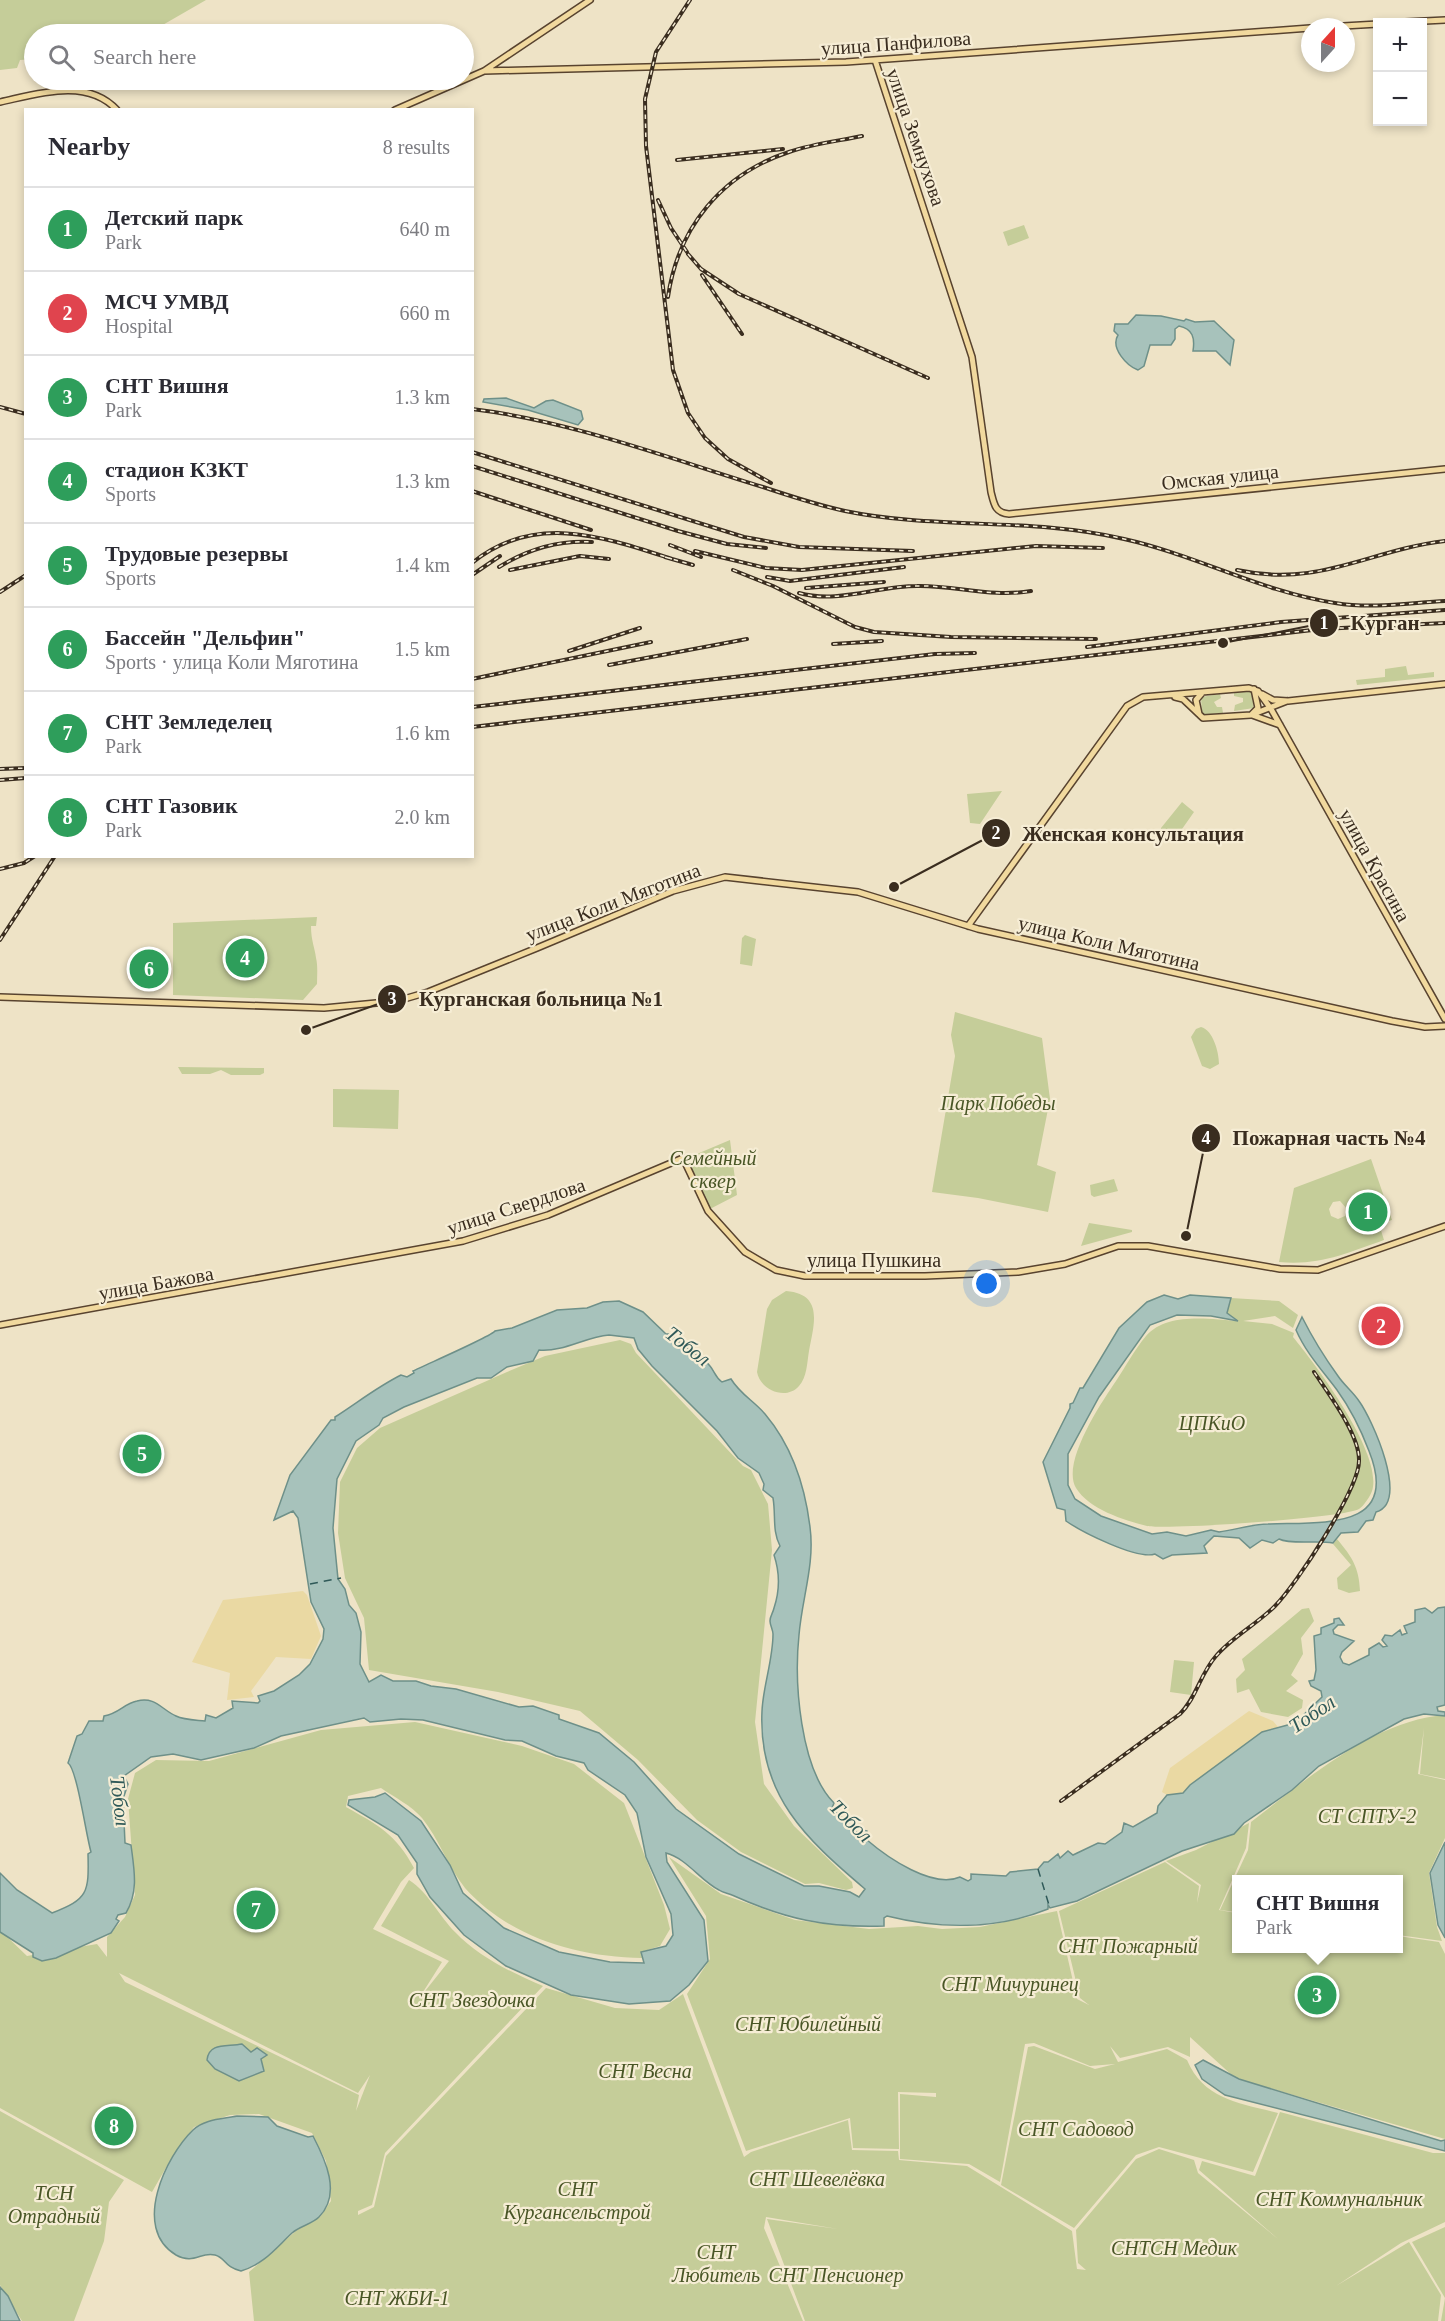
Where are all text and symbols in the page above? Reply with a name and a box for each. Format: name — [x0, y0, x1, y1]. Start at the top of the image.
north arrow — [1301, 18, 1355, 72]
map controls — [1373, 18, 1427, 126]
button: + — [1373, 18, 1427, 72]
search box — [24, 24, 474, 90]
street label: улица Панфилова — [820, 27, 972, 60]
icon: search — [45, 41, 78, 74]
text: Search here — [93, 44, 196, 69]
street label: улица Земнухова — [881, 65, 950, 209]
button: − — [1373, 72, 1427, 126]
text: Nearby — [48, 132, 130, 161]
text: 8 results — [383, 136, 450, 158]
text: Детский парк — [105, 205, 243, 230]
text: 1 — [63, 218, 73, 240]
text: 640 m — [399, 218, 450, 240]
text: Park — [105, 231, 142, 253]
text: МСЧ УМВД — [105, 289, 229, 314]
text: 2 — [63, 302, 73, 324]
text: 660 m — [399, 302, 450, 324]
text: Hospital — [105, 315, 173, 337]
text: СНТ Вишня — [105, 373, 229, 398]
text: 3 — [63, 386, 73, 408]
text: 1.3 km — [394, 386, 450, 408]
text: Park — [105, 399, 142, 421]
text: стадион КЗКТ — [105, 457, 248, 482]
street label: Омская улица — [1160, 460, 1280, 495]
text: 4 — [63, 470, 73, 492]
text: 1.3 km — [394, 470, 450, 492]
text: Sports — [105, 483, 156, 505]
text: Трудовые резервы — [105, 541, 288, 566]
text: 5 — [63, 554, 73, 576]
text: 1.4 km — [394, 554, 450, 576]
text: Sports — [105, 567, 156, 589]
callout: Курган — [1309, 603, 1432, 642]
text: Курган — [1350, 611, 1420, 635]
text: 1 — [1320, 613, 1329, 633]
text: Бассейн "Дельфин" — [105, 625, 305, 650]
text: 6 — [63, 638, 73, 660]
text: 1.5 km — [394, 638, 450, 660]
text: Sports · улица Коли Мяготина — [105, 651, 358, 673]
text: СНТ Земледелец — [105, 709, 272, 734]
text: 7 — [63, 722, 73, 744]
text: 1.6 km — [394, 722, 450, 744]
text: Park — [105, 735, 142, 757]
text: СНТ Газовик — [105, 793, 238, 818]
street label: улица Красина — [1334, 805, 1415, 926]
text: 8 — [63, 806, 73, 828]
text: 2.0 km — [394, 806, 450, 828]
callout: Женская консультация — [981, 814, 1256, 853]
text: Park — [105, 819, 142, 841]
text: Женская консультация — [1022, 822, 1244, 846]
text: 2 — [992, 823, 1001, 843]
street label: улица Коли Мяготина — [522, 858, 704, 946]
street label: улица Коли Мяготина — [1016, 911, 1202, 976]
pin: 4 — [226, 936, 264, 980]
pin: 6 — [130, 946, 168, 992]
callout: Курганская больница №1 — [377, 979, 675, 1018]
text: Курганская больница №1 — [419, 987, 663, 1011]
text: 3 — [388, 989, 397, 1009]
park label: Парк Победы — [939, 1092, 1056, 1115]
callout: Пожарная часть №4 — [1191, 1118, 1438, 1157]
text: Пожарная часть №4 — [1233, 1126, 1426, 1150]
text: 4 — [1202, 1128, 1211, 1148]
park label: Семейный сквер — [670, 1147, 756, 1193]
street label: улица Свердлова — [444, 1173, 588, 1240]
pin: 1 — [1348, 1190, 1388, 1234]
street label: улица Пушкина — [807, 1249, 941, 1272]
street label: улица Бажова — [97, 1262, 215, 1305]
your location — [972, 1269, 1001, 1298]
pin: 2 — [1362, 1304, 1400, 1348]
water label: Тобол — [661, 1321, 715, 1371]
park label: ЦПКиО — [1178, 1412, 1245, 1435]
pin: 5 — [122, 1432, 162, 1476]
water label: Тобол — [1284, 1690, 1340, 1738]
water label: Тобол — [105, 1774, 135, 1828]
water label: Тобол — [825, 1795, 877, 1847]
park label: СТ СПТУ-2 — [1318, 1805, 1416, 1827]
popup — [1232, 1875, 1403, 1953]
pin: 7 — [236, 1888, 276, 1932]
text: СНТ Вишня — [1256, 1890, 1379, 1915]
text: Park — [1256, 1916, 1292, 1938]
park label: СНТ Пожарный — [1058, 1935, 1198, 1958]
pin: 3 — [1298, 1972, 1336, 2018]
park label: СНТ Мичуринец — [941, 1973, 1079, 1996]
park label: СНТ Звездочка — [409, 1989, 535, 2011]
park label: СНТ Юбилейный — [735, 2013, 881, 2035]
park label: СНТ Весна — [598, 2060, 692, 2082]
pin: 8 — [94, 2104, 134, 2148]
park label: СНТ Садовод — [1018, 2118, 1134, 2140]
park label: СНТ Шевелёвка — [749, 2168, 885, 2190]
park label: СНТ Кургансельстрой — [503, 2178, 650, 2224]
park label: ТСН Отрадный — [8, 2182, 100, 2228]
park label: СНТ Коммунальник — [1255, 2188, 1423, 2211]
park label: СНТСН Медик — [1111, 2237, 1238, 2259]
park label: СНТ Любитель — [671, 2241, 760, 2286]
park label: СНТ Пенсионер — [769, 2264, 903, 2287]
park label: СНТ ЖБИ-1 — [344, 2287, 450, 2309]

